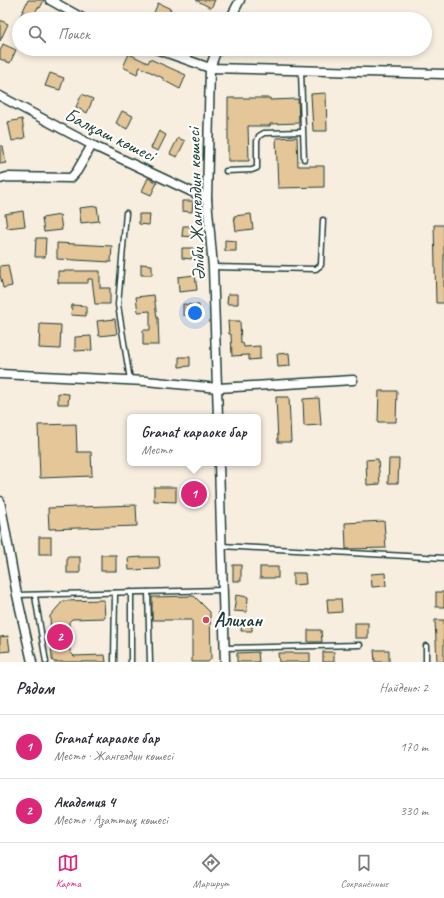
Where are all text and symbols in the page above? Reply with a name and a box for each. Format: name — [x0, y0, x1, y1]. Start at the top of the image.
search box — [12, 12, 432, 56]
icon: search — [26, 23, 48, 45]
text: Поиск — [58, 25, 90, 44]
street label: Балқаш көшесі — [61, 103, 162, 168]
street label: Әліби Жангелдин көшесі — [181, 125, 211, 281]
your location — [185, 303, 205, 323]
popup — [127, 414, 261, 466]
text: Granat караоке бар — [141, 423, 247, 442]
text: Место — [141, 442, 172, 458]
pin: 1 — [181, 479, 207, 509]
place label: Алихан — [214, 608, 263, 632]
marker: Алихан — [201, 615, 211, 625]
pin: 2 — [47, 622, 73, 652]
text: Рядом — [16, 678, 54, 699]
text: Найдено: 2 — [380, 680, 428, 696]
text: Granat караоке бар — [54, 729, 160, 748]
text: 1 — [26, 739, 32, 755]
text: 170 m — [400, 739, 428, 755]
text: Место · Жангелдин көшесі — [54, 748, 173, 764]
text: Академия 4 — [54, 793, 115, 812]
text: 2 — [26, 803, 32, 819]
text: 330 m — [400, 803, 428, 819]
text: Место · Азаттық көшесі — [54, 812, 168, 828]
tab: Карта — [56, 852, 81, 890]
tab: Маршрут — [193, 852, 229, 890]
tab: Сохранённые — [340, 852, 388, 890]

